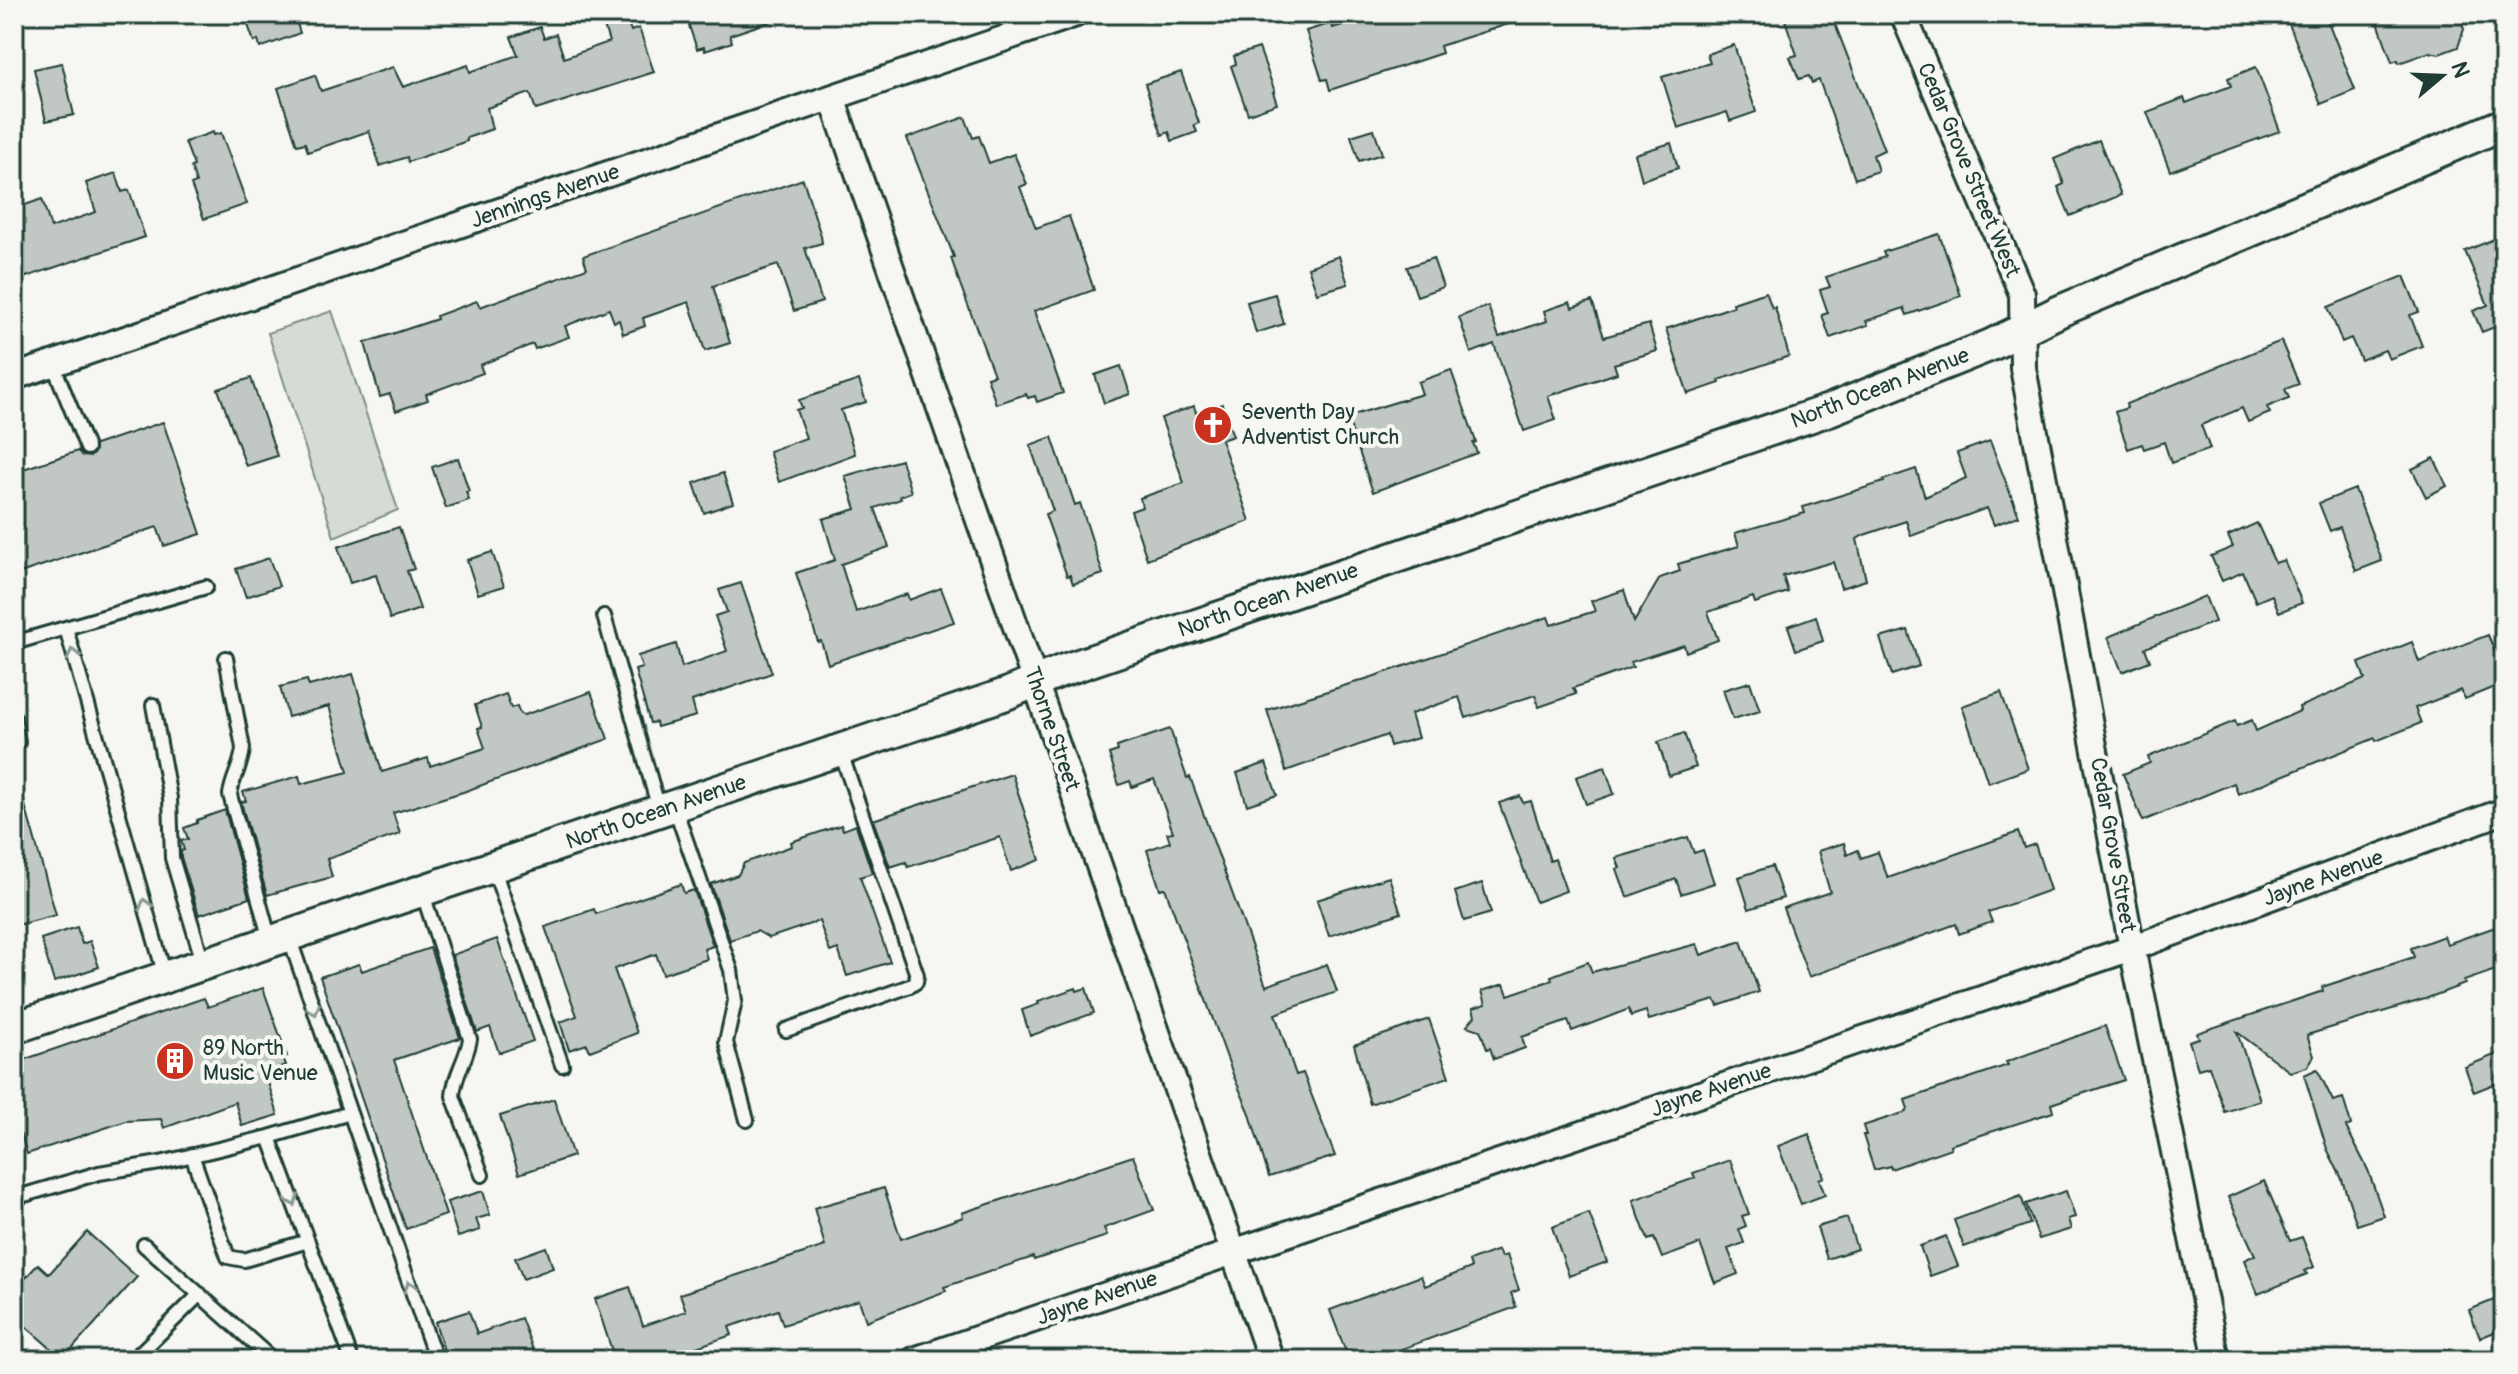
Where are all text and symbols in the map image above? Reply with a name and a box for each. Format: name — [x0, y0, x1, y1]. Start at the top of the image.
north arrow — [2402, 36, 2482, 116]
text: N — [2444, 58, 2476, 82]
street label: Cedar Grove Street West — [1911, 59, 2027, 282]
street label: Jennings Avenue — [467, 157, 623, 235]
street label: North Ocean Avenue — [1787, 341, 1973, 435]
place label: Seventh Day Adventist Church — [1241, 398, 1399, 451]
church icon: Seventh Day Adventist Church — [1192, 404, 1234, 446]
street label: North Ocean Avenue — [1174, 556, 1362, 644]
one-way arrow — [66, 647, 82, 661]
street label: Thorne Street — [1018, 663, 1086, 795]
street label: Cedar Grove Street — [2084, 755, 2142, 935]
street label: North Ocean Avenue — [562, 768, 750, 856]
street label: Jayne Avenue — [2259, 843, 2387, 913]
one-way arrow — [138, 897, 154, 911]
one-way arrow — [305, 1003, 321, 1017]
place label: 89 North Music Venue — [203, 1034, 318, 1087]
building icon: 89 North Music Venue — [154, 1040, 196, 1082]
street label: Jayne Avenue — [1647, 1056, 1775, 1124]
one-way arrow — [283, 1193, 300, 1207]
street label: Jayne Avenue — [1033, 1264, 1161, 1332]
one-way arrow — [404, 1280, 420, 1294]

